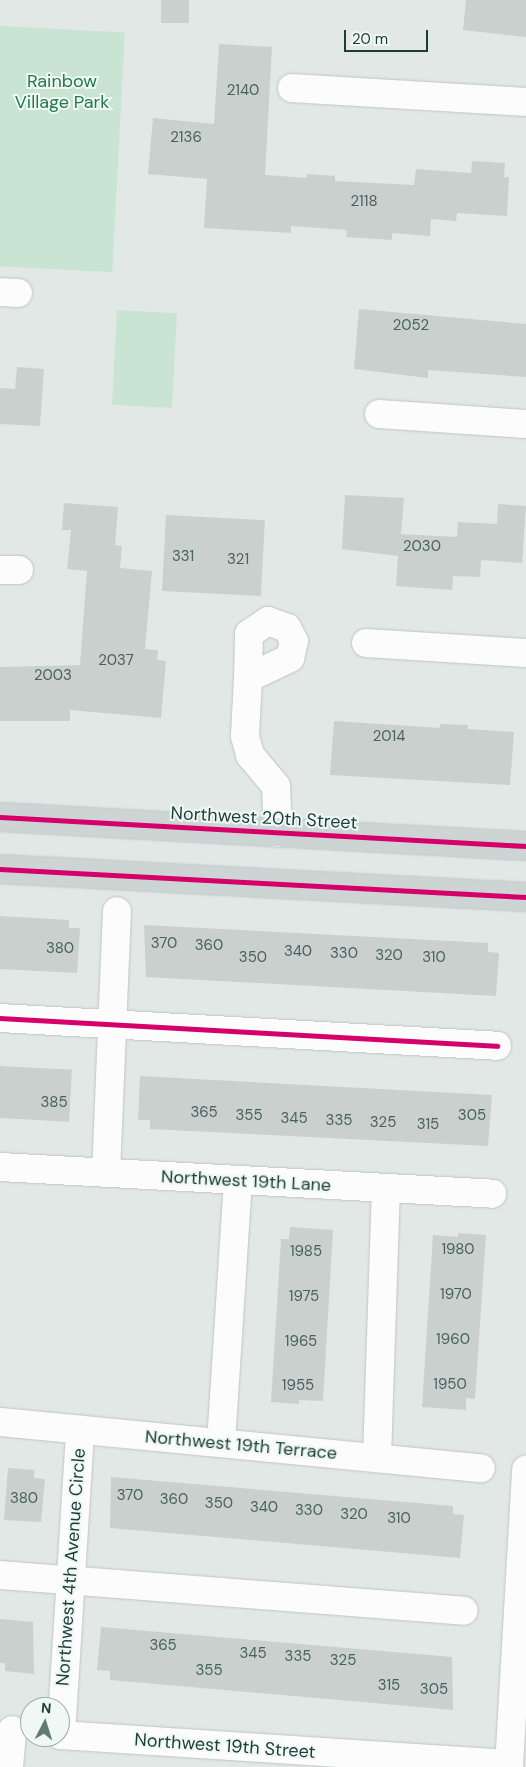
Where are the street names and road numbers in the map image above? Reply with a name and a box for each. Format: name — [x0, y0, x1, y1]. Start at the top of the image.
street label: Northwest 20th Street — [170, 802, 358, 834]
street label: Northwest 19th Lane — [160, 1166, 332, 1196]
street label: Northwest 19th Terrace — [144, 1426, 338, 1464]
street label: Northwest 4th Avenue Circle — [52, 1447, 90, 1687]
street label: Northwest 19th Street — [134, 1729, 316, 1763]

